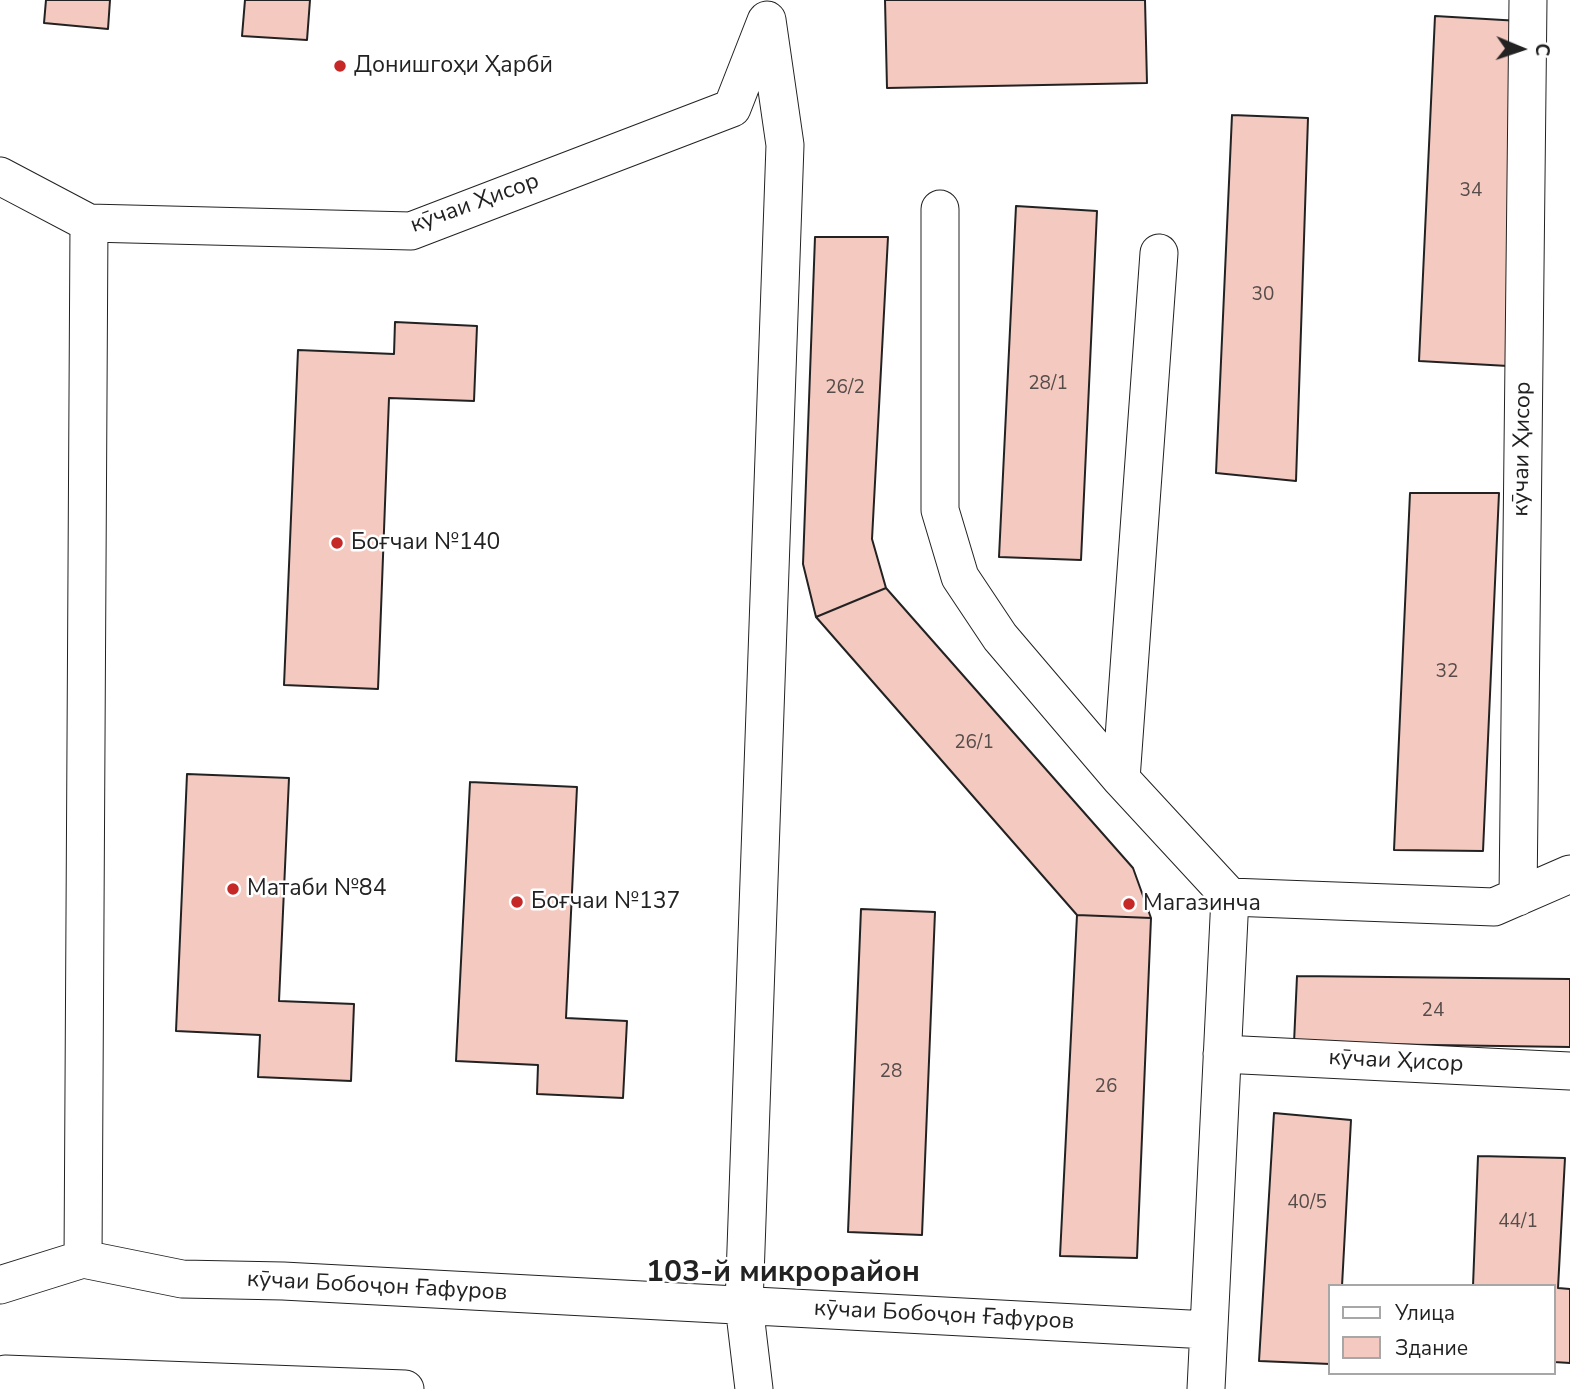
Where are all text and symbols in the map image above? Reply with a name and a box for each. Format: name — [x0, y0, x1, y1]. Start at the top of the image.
north arrow — [1486, 14, 1556, 84]
text: С — [1529, 43, 1555, 57]
place label: Донишгоҳи Ҳарбӣ — [354, 52, 553, 80]
marker: Донишгоҳи Ҳарбӣ — [332, 58, 348, 74]
street label: кӯчаи Ҳисор — [407, 168, 543, 240]
house number: 34 — [1460, 180, 1482, 202]
house number: 30 — [1252, 284, 1274, 306]
house number: 28/1 — [1028, 373, 1068, 395]
house number: 26/2 — [825, 377, 865, 399]
street label: кӯчаи Ҳисор — [1508, 381, 1538, 517]
place label: Боғчаи №140 — [351, 529, 500, 557]
marker: Боғчаи №140 — [329, 535, 345, 551]
house number: 32 — [1436, 661, 1458, 683]
house number: 26/1 — [954, 732, 994, 754]
place label: Матаби №84 — [247, 875, 386, 903]
marker: Матаби №84 — [225, 881, 241, 897]
place label: Боғчаи №137 — [531, 888, 680, 916]
place label: Магазинча — [1143, 890, 1261, 918]
marker: Боғчаи №137 — [509, 894, 525, 910]
marker: Магазинча — [1121, 896, 1137, 912]
house number: 24 — [1422, 1000, 1444, 1022]
street label: кӯчаи Ҳисор — [1328, 1045, 1464, 1079]
house number: 28 — [880, 1061, 902, 1083]
house number: 26 — [1095, 1076, 1117, 1098]
house number: 40/5 — [1287, 1192, 1327, 1214]
house number: 44/1 — [1498, 1211, 1538, 1233]
district label: 103-й микрорайон — [646, 1256, 920, 1292]
street label: кӯчаи Бобоҷон Ғафуров — [246, 1266, 508, 1308]
legend — [1328, 1284, 1556, 1375]
street label: кӯчаи Бобоҷон Ғафуров — [813, 1295, 1075, 1337]
text: Улица — [1395, 1299, 1455, 1327]
text: Здание — [1395, 1334, 1468, 1362]

